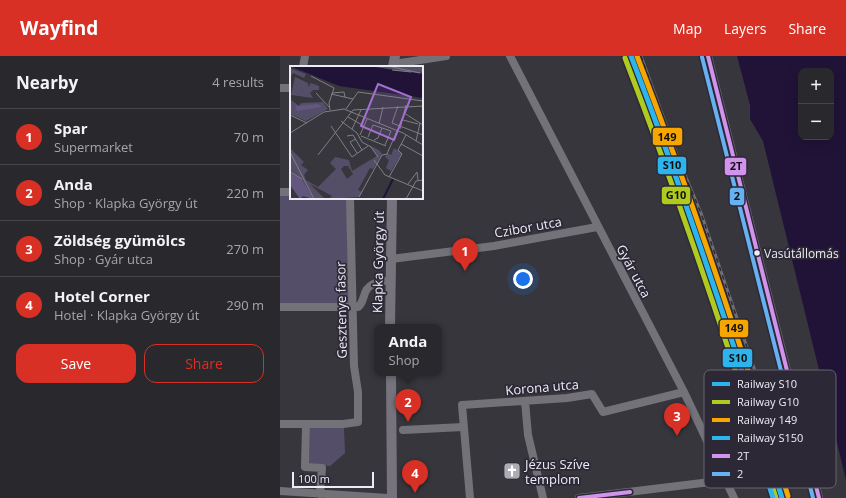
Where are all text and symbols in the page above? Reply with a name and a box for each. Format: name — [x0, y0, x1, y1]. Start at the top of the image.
text: Wayfind — [20, 15, 98, 41]
text: Map — [673, 19, 702, 38]
text: Layers — [724, 19, 766, 38]
text: Share — [788, 19, 826, 38]
inset map — [290, 66, 423, 199]
map controls — [798, 68, 834, 140]
button: + — [798, 68, 834, 104]
text: Nearby — [16, 71, 78, 94]
text: 4 results — [212, 73, 264, 91]
button: − — [798, 104, 834, 140]
text: Spar — [54, 118, 88, 138]
line badge: 149 — [652, 127, 683, 146]
text: 1 — [25, 128, 33, 146]
text: 70 m — [234, 128, 264, 146]
text: 149 — [658, 129, 676, 144]
text: Supermarket — [54, 138, 133, 156]
line badge: S10 — [657, 156, 687, 175]
text: S10 — [663, 157, 681, 172]
line badge: 2T — [724, 157, 747, 176]
text: 2T — [730, 158, 743, 173]
text: Anda — [54, 174, 93, 194]
text: 2 — [25, 184, 33, 202]
text: 220 m — [226, 184, 264, 202]
line badge: G10 — [661, 186, 691, 205]
text: G10 — [666, 187, 686, 202]
line badge: 2 — [729, 187, 745, 206]
text: 2 — [734, 188, 740, 203]
text: Shop · Klapka György út — [54, 194, 198, 212]
street label: Klapka György út — [368, 210, 388, 313]
street label: Czibor utca — [493, 212, 563, 242]
text: Zöldség gyümölcs — [54, 230, 185, 250]
pin: 1 — [452, 238, 478, 271]
text: 3 — [25, 240, 33, 258]
text: 270 m — [226, 240, 264, 258]
street label: Gyár utca — [612, 241, 656, 301]
place label: Vasútállomás — [764, 245, 839, 262]
marker: Vasútállomás — [752, 248, 762, 258]
text: Shop · Gyár utca — [54, 250, 153, 268]
street label: Gesztenye fasor — [331, 261, 351, 359]
your location — [513, 269, 533, 289]
text: Hotel Corner — [54, 286, 150, 306]
text: 4 — [25, 296, 33, 314]
text: 290 m — [226, 296, 264, 314]
text: Hotel · Klapka György út — [54, 306, 199, 324]
line badge: 149 — [719, 319, 749, 338]
text: 149 — [725, 320, 743, 335]
popup — [374, 324, 442, 376]
text: Anda — [389, 331, 427, 351]
button: Save — [16, 344, 136, 383]
button: Share — [144, 344, 264, 383]
line badge: S10 — [722, 348, 753, 368]
text: S10 — [729, 350, 747, 365]
text: Shop — [389, 351, 419, 369]
legend — [704, 370, 836, 488]
street label: Korona utca — [505, 375, 579, 399]
text: Railway S10 — [737, 376, 797, 391]
pin: 2 — [395, 389, 421, 422]
text: Railway G10 — [737, 394, 799, 409]
pin: 3 — [664, 403, 690, 436]
text: Railway 149 — [737, 412, 797, 427]
text: Railway S150 — [737, 430, 803, 445]
text: 2T — [737, 448, 749, 463]
place label: Jézus Szíve templom — [523, 455, 590, 488]
pin: 4 — [402, 460, 428, 493]
church icon: Jézus Szíve templom — [502, 461, 522, 481]
text: 2 — [737, 466, 743, 481]
scale bar — [292, 470, 374, 489]
text: 100 m — [298, 471, 330, 486]

